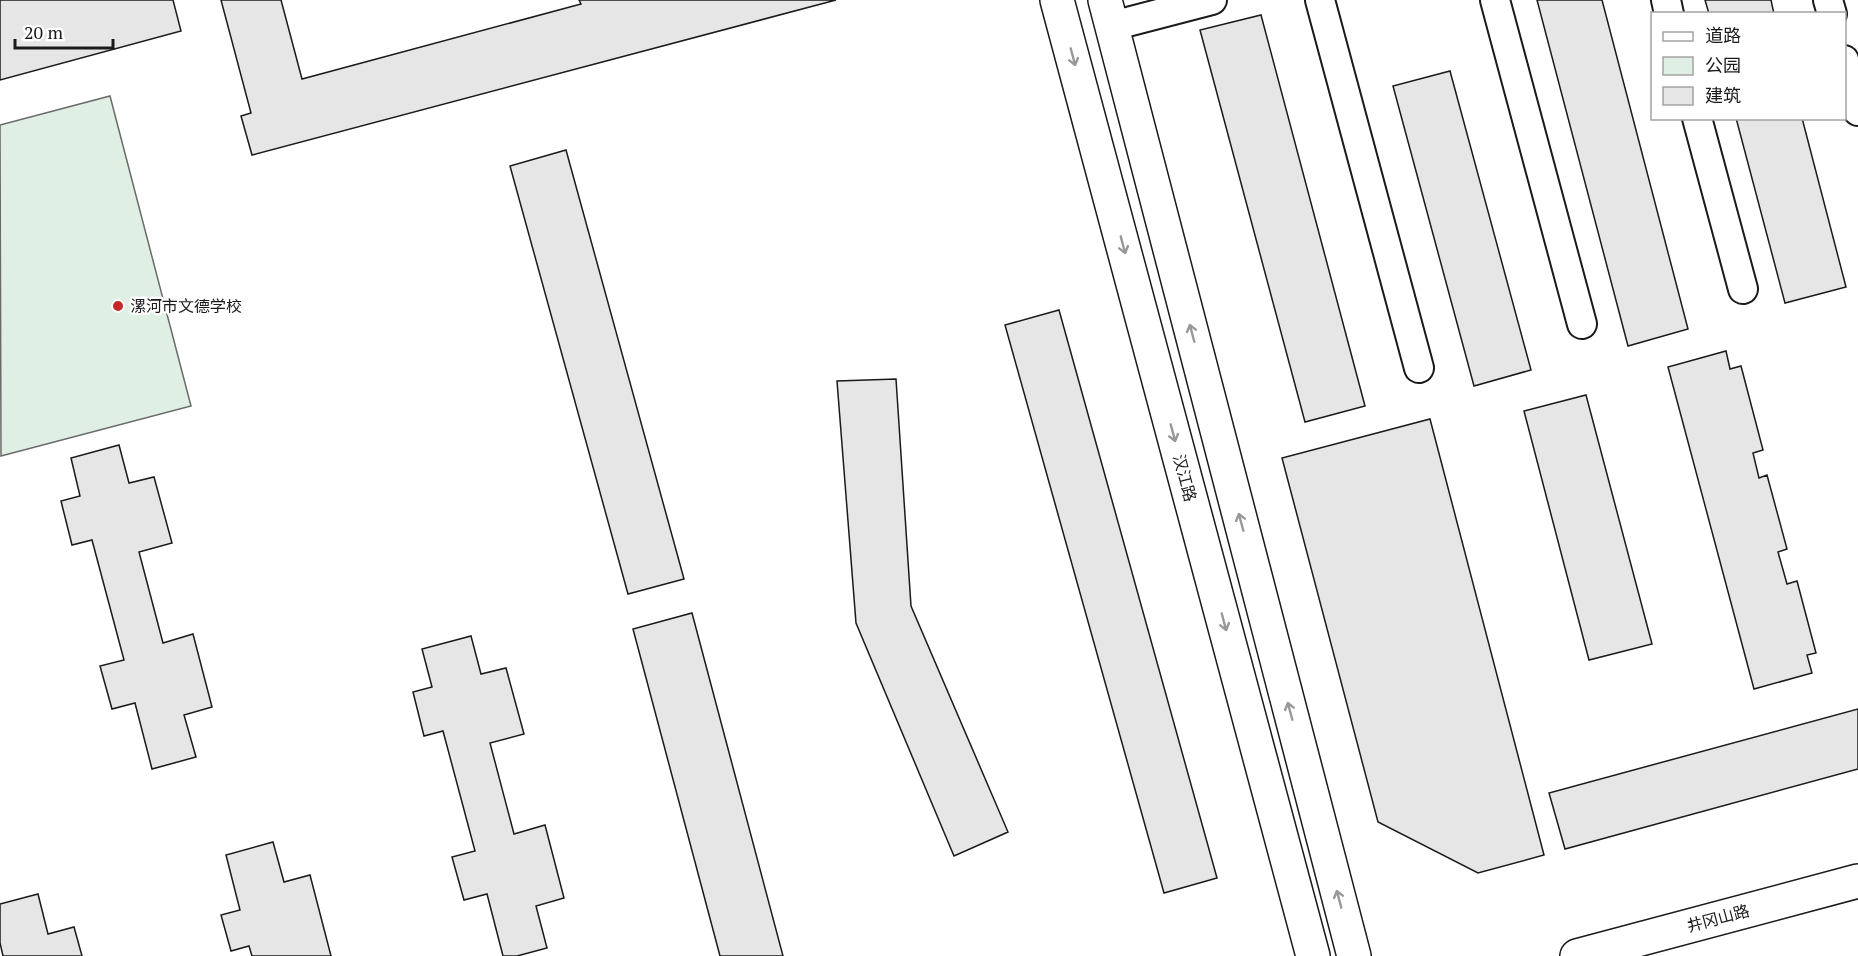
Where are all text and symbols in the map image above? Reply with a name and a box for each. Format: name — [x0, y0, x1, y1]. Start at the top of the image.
scale bar — [15, 12, 112, 50]
legend — [1651, 12, 1846, 120]
text: 20 m — [24, 20, 64, 44]
text: 道路 — [1705, 23, 1741, 47]
one-way arrow — [1067, 47, 1079, 66]
text: 公园 — [1705, 53, 1741, 77]
text: 建筑 — [1705, 83, 1741, 107]
one-way arrow — [1118, 235, 1129, 254]
place label: 漯河市文德学校 — [130, 295, 242, 317]
marker: 漯河市文德学校 — [111, 299, 125, 313]
one-way arrow — [1186, 324, 1197, 343]
one-way arrow — [1168, 423, 1180, 442]
street label: 汉江路 — [1168, 452, 1202, 504]
one-way arrow — [1235, 513, 1246, 532]
one-way arrow — [1218, 612, 1230, 631]
one-way arrow — [1284, 702, 1296, 721]
one-way arrow — [1333, 890, 1345, 909]
street label: 井冈山路 — [1684, 899, 1752, 937]

